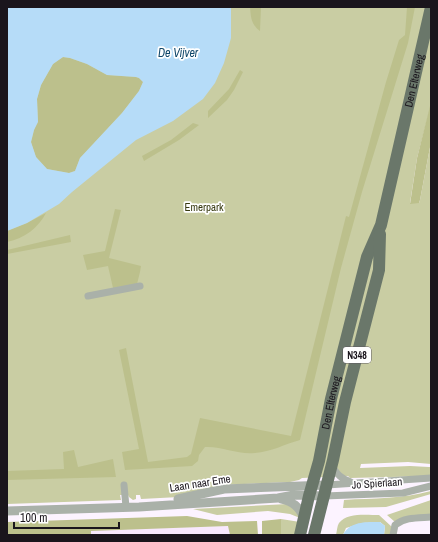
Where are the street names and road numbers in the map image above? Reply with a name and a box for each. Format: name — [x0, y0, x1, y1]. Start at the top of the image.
street label: Den Elterweg — [401, 53, 427, 109]
road number: N348 — [343, 347, 371, 363]
street label: Den Elterweg — [318, 374, 344, 430]
street label: Laan naar Eme — [168, 471, 232, 495]
street label: Jo Spierlaan — [351, 474, 403, 492]

